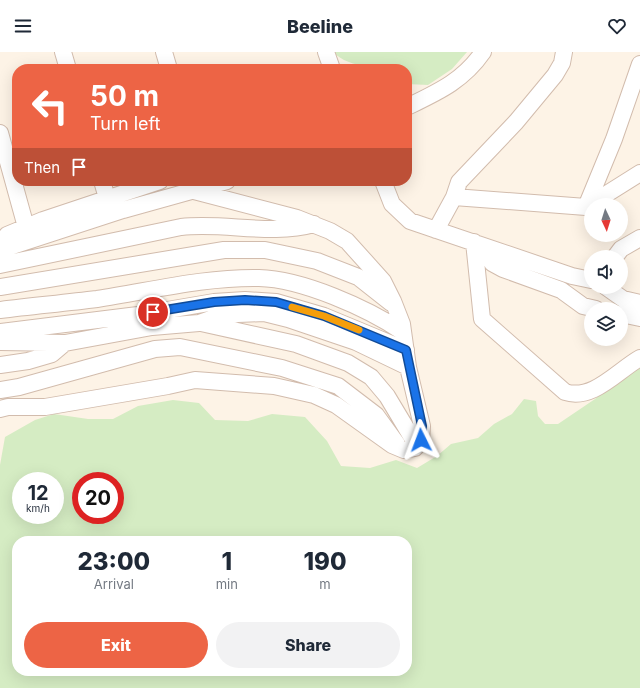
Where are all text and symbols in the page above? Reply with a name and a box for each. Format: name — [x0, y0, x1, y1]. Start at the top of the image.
icon: menu — [12, 15, 34, 37]
icon: heart — [606, 15, 628, 37]
text: Beeline — [287, 16, 353, 37]
text: 50 m — [90, 79, 159, 113]
icon: left — [24, 80, 76, 132]
text: Turn left — [90, 113, 160, 134]
icon: arrive — [68, 156, 90, 178]
text: Then — [24, 158, 60, 177]
north arrow — [584, 198, 628, 242]
map controls — [584, 198, 628, 346]
button: sound — [584, 250, 628, 294]
pin — [136, 295, 170, 329]
icon: arrive — [142, 301, 164, 323]
button: layers — [584, 302, 628, 346]
position arrow — [400, 419, 442, 461]
speed limit sign: 20 — [72, 472, 124, 524]
text: 12 — [27, 481, 49, 505]
text: km/h — [26, 502, 50, 514]
text: 23:00 — [77, 547, 150, 576]
text: 1 — [222, 547, 232, 576]
text: 190 — [303, 547, 347, 576]
text: Arrival — [94, 576, 134, 592]
text: min — [216, 576, 238, 592]
text: m — [319, 576, 331, 592]
button: Exit — [24, 622, 208, 668]
button: Share — [216, 622, 400, 668]

